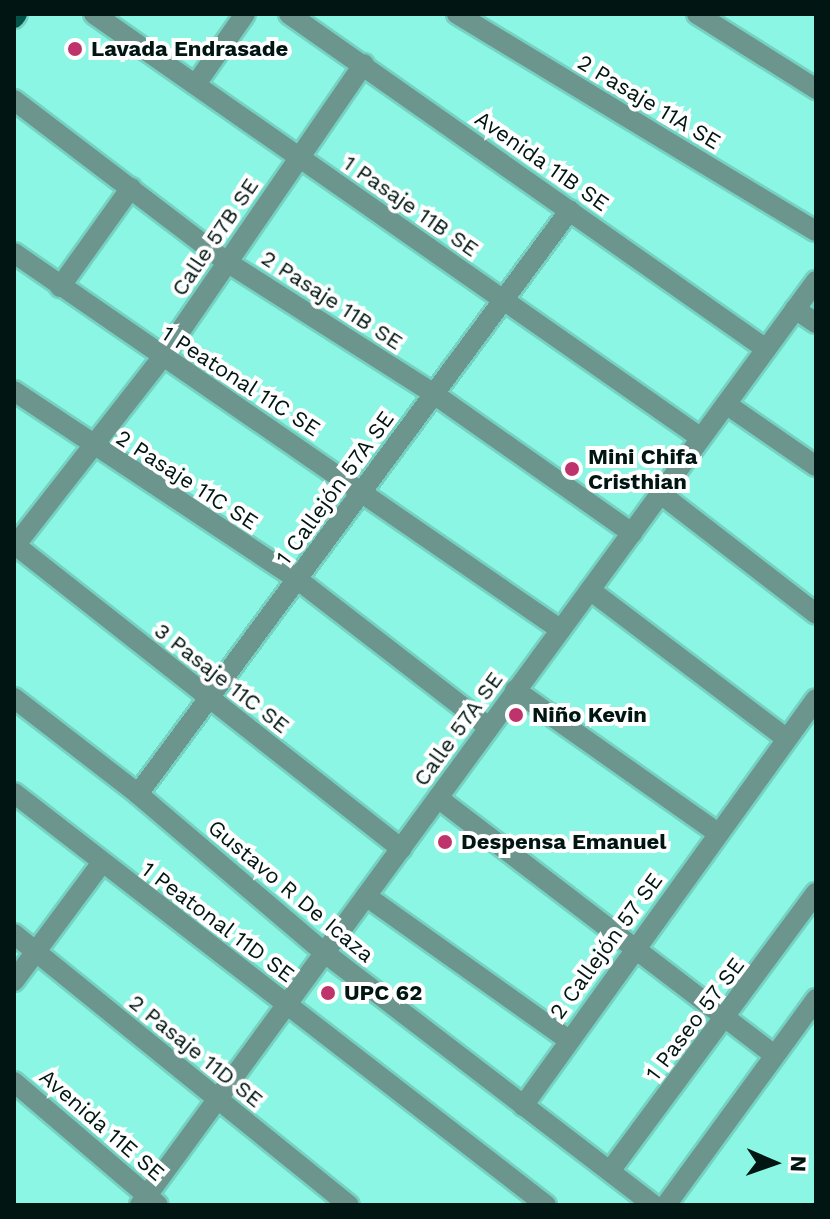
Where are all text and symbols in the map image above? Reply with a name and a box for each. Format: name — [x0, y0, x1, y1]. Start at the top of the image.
place label: Lavada Endrasade — [91, 36, 288, 62]
marker: Lavada Endrasade — [66, 40, 84, 58]
street label: 2 Pasaje 11A SE — [572, 49, 726, 155]
street label: Avenida 11B SE — [470, 105, 614, 217]
street label: 1 Pasaje 11B SE — [338, 150, 484, 262]
street label: Calle 57B SE — [166, 173, 264, 301]
street label: 2 Pasaje 11B SE — [256, 244, 408, 356]
street label: 1 Peatonal 11C SE — [156, 320, 326, 442]
street label: 1 Callejón 57A SE — [270, 406, 400, 570]
street label: 2 Pasaje 11C SE — [111, 424, 263, 536]
place label: Mini Chifa Cristhian — [588, 443, 697, 494]
marker: Mini Chifa Cristhian — [563, 460, 581, 478]
street label: 3 Pasaje 11C SE — [149, 617, 295, 739]
street label: Calle 57A SE — [408, 667, 508, 791]
place label: Niño Kevin — [532, 702, 647, 728]
marker: Niño Kevin — [507, 706, 525, 724]
street label: Gustavo R De Icaza — [203, 814, 379, 968]
place label: Despensa Emanuel — [461, 829, 667, 855]
marker: Despensa Emanuel — [436, 833, 454, 851]
street label: 1 Peatonal 11D SE — [136, 856, 300, 988]
street label: 2 Callejón 57 SE — [544, 867, 668, 1025]
street label: 1 Paseo 57 SE — [640, 952, 750, 1086]
place label: UPC 62 — [344, 980, 422, 1006]
marker: UPC 62 — [319, 984, 337, 1002]
street label: 2 Pasaje 11D SE — [124, 989, 268, 1113]
street label: Avenida 11E SE — [34, 1063, 170, 1187]
north arrow — [734, 1123, 814, 1203]
text: N — [786, 1155, 811, 1172]

